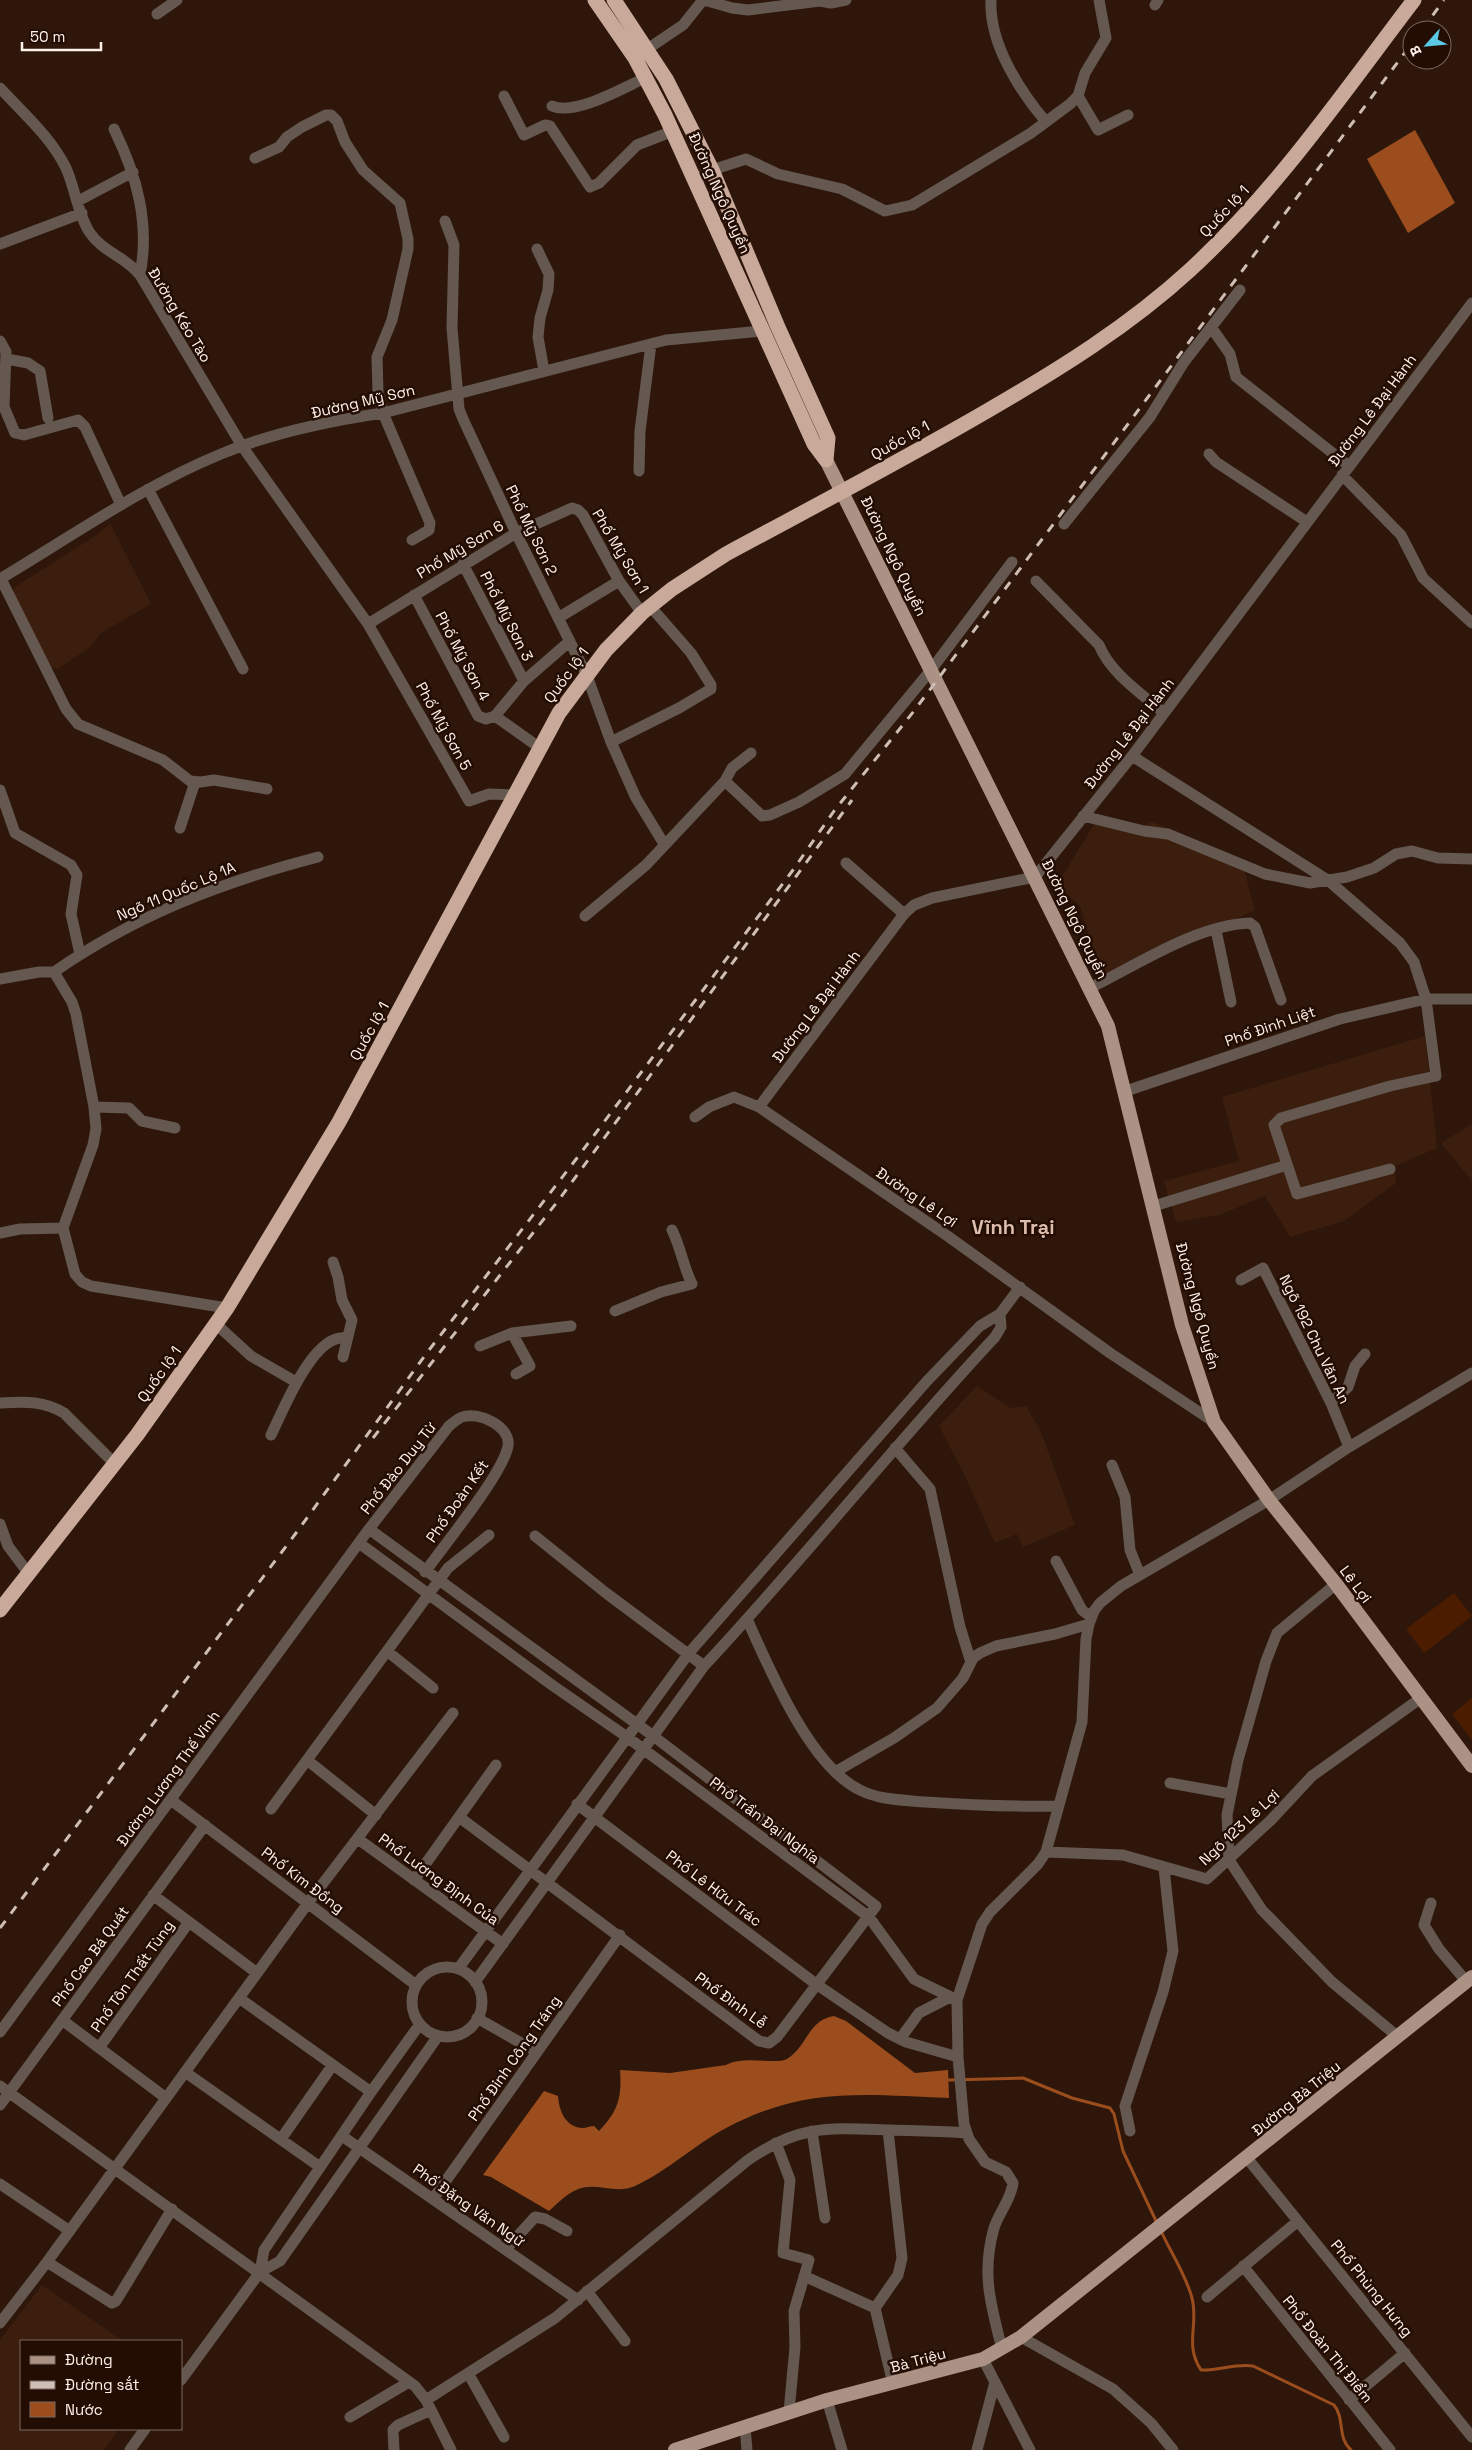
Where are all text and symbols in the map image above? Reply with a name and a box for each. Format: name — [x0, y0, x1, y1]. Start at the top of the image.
scale bar — [22, 20, 101, 52]
north arrow — [1402, 20, 1452, 70]
text: 50 m — [30, 27, 65, 46]
text: B — [1405, 43, 1426, 59]
street label: Đường Ngô Quyền — [685, 129, 755, 257]
street label: Quốc lộ 1 — [1195, 181, 1253, 241]
street label: Đường Kéo Tào — [144, 264, 216, 366]
street label: Đường Lê Đại Hành — [1324, 350, 1420, 470]
street label: Đường Mỹ Sơn — [309, 380, 417, 422]
street label: Quốc lộ 1 — [867, 416, 933, 464]
street label: Phố Mỹ Sơn 2 — [502, 482, 562, 578]
street label: Đường Ngô Quyền — [857, 493, 931, 619]
street label: Phố Mỹ Sơn 1 — [588, 505, 654, 597]
street label: Phố Mỹ Sơn 6 — [413, 516, 507, 582]
street label: Phố Mỹ Sơn 3 — [476, 568, 538, 664]
street label: Phố Mỹ Sơn 4 — [432, 608, 494, 704]
street label: Quốc lộ 1 — [539, 643, 593, 707]
street label: Đường Lê Đại Hành — [1080, 674, 1178, 792]
street label: Phố Mỹ Sơn 5 — [412, 679, 476, 774]
street label: Đường Ngô Quyền — [1038, 856, 1112, 982]
street label: Ngõ 11 Quốc Lộ 1A — [114, 857, 239, 925]
street label: Đường Lê Đại Hành — [768, 946, 864, 1066]
street label: Quốc lộ 1 — [345, 998, 393, 1064]
street label: Phố Đinh Liệt — [1222, 1002, 1318, 1050]
street label: Đường Lê Lợi — [873, 1163, 961, 1231]
district label: Vĩnh Trại — [971, 1214, 1055, 1240]
street label: Đường Ngô Quyền — [1172, 1240, 1224, 1372]
street label: Ngõ 192 Chu Văn An — [1275, 1271, 1355, 1407]
street label: Quốc lộ 1 — [133, 1342, 185, 1406]
street label: Phố Đào Duy Từ — [356, 1418, 440, 1518]
street label: Phố Đoàn Kết — [422, 1456, 493, 1546]
street label: Lê Lợi — [1336, 1561, 1376, 1607]
street label: Đường Lương Thế Vinh — [112, 1707, 224, 1849]
street label: Phố Trần Đại Nghĩa — [706, 1772, 824, 1868]
street label: Ngõ 123 Lê Lợi — [1195, 1785, 1283, 1869]
street label: Phố Lương Định Của — [375, 1829, 503, 1929]
street label: Phố Kim Đồng — [258, 1843, 348, 1917]
street label: Phố Lê Hữu Trác — [662, 1846, 766, 1930]
street label: Phố Cao Bá Quát — [47, 1902, 133, 2010]
street label: Phố Tôn Thất Tùng — [86, 1916, 178, 2036]
street label: Phố Đinh Lễ — [691, 1968, 771, 2033]
street label: Phố Đinh Công Tráng — [464, 1992, 564, 2124]
street label: Đường Bà Triệu — [1248, 2056, 1344, 2140]
street label: Phố Đặng Văn Ngữ — [409, 2159, 529, 2251]
street label: Phố Phùng Hưng — [1327, 2235, 1417, 2341]
street label: Phố Đoàn Thị Điểm — [1279, 2291, 1377, 2407]
legend — [20, 2340, 182, 2430]
street label: Bà Triệu — [888, 2343, 948, 2377]
text: Đường — [65, 2350, 113, 2369]
text: Đường sắt — [65, 2375, 140, 2394]
text: Nước — [65, 2400, 103, 2419]

